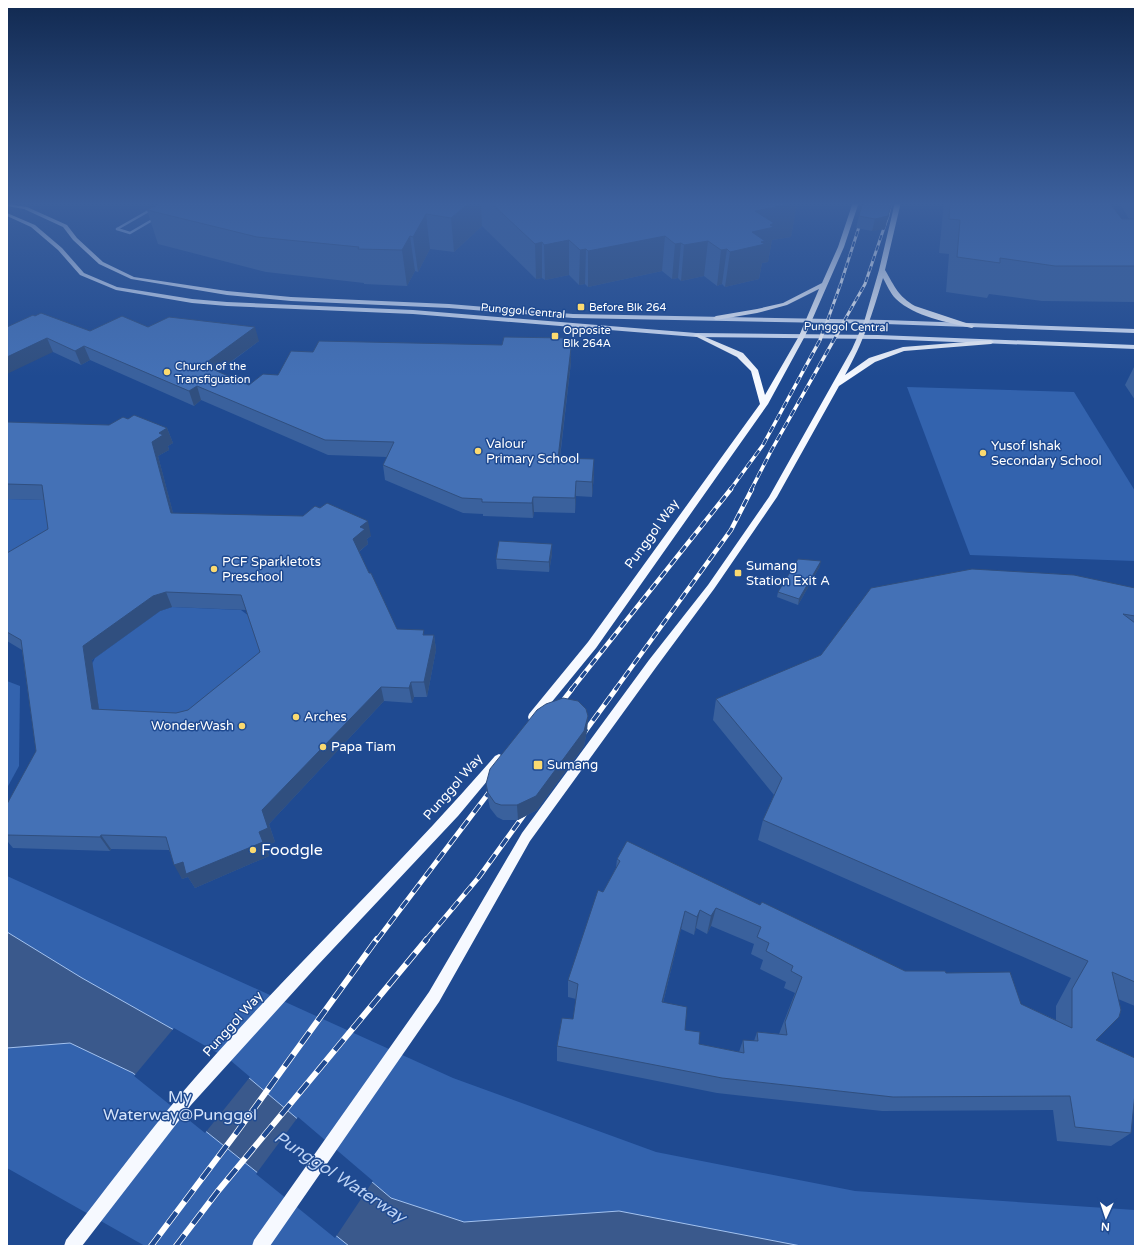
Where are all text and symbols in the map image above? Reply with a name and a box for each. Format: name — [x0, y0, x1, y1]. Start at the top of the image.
street label: Punggol Central — [480, 301, 566, 321]
place label: Before Blk 264 — [589, 301, 666, 314]
marker: Before Blk 264 — [576, 302, 586, 312]
street label: Punggol Central — [804, 320, 888, 334]
place label: Opposite Blk 264A — [563, 324, 611, 350]
marker: Opposite Blk 264A — [550, 331, 560, 341]
place label: Church of the Transfiguation — [175, 360, 250, 386]
marker: Church of the Transfiguation — [162, 367, 172, 377]
place label: Valour Primary School — [486, 436, 579, 467]
place label: Yusof Ishak Secondary School — [991, 438, 1102, 469]
marker: Valour Primary School — [473, 446, 483, 456]
marker: Yusof Ishak Secondary School — [978, 448, 988, 458]
street label: Punggol Way — [621, 496, 683, 572]
place label: PCF Sparkletots Preschool — [222, 554, 321, 585]
place label: Sumang Station Exit A — [746, 558, 830, 589]
marker: PCF Sparkletots Preschool — [209, 564, 219, 574]
marker: Sumang Station Exit A — [733, 568, 743, 578]
place label: Arches — [304, 709, 347, 725]
marker: Arches — [291, 712, 301, 722]
place label: WonderWash — [151, 718, 234, 734]
marker: WonderWash — [237, 721, 247, 731]
place label: Papa Tiam — [331, 739, 396, 755]
marker: Papa Tiam — [318, 742, 328, 752]
street label: Punggol Way — [420, 751, 486, 823]
place label: Sumang — [547, 757, 598, 773]
marker: Sumang — [532, 759, 544, 771]
place label: Foodgle — [261, 840, 323, 860]
marker: Foodgle — [248, 845, 258, 855]
street label: Punggol Way — [200, 988, 266, 1060]
park label: My Waterway@Punggol — [103, 1087, 257, 1125]
water label: Punggol Waterway — [270, 1127, 411, 1228]
north arrow — [1086, 1197, 1126, 1237]
text: N — [1101, 1220, 1110, 1233]

